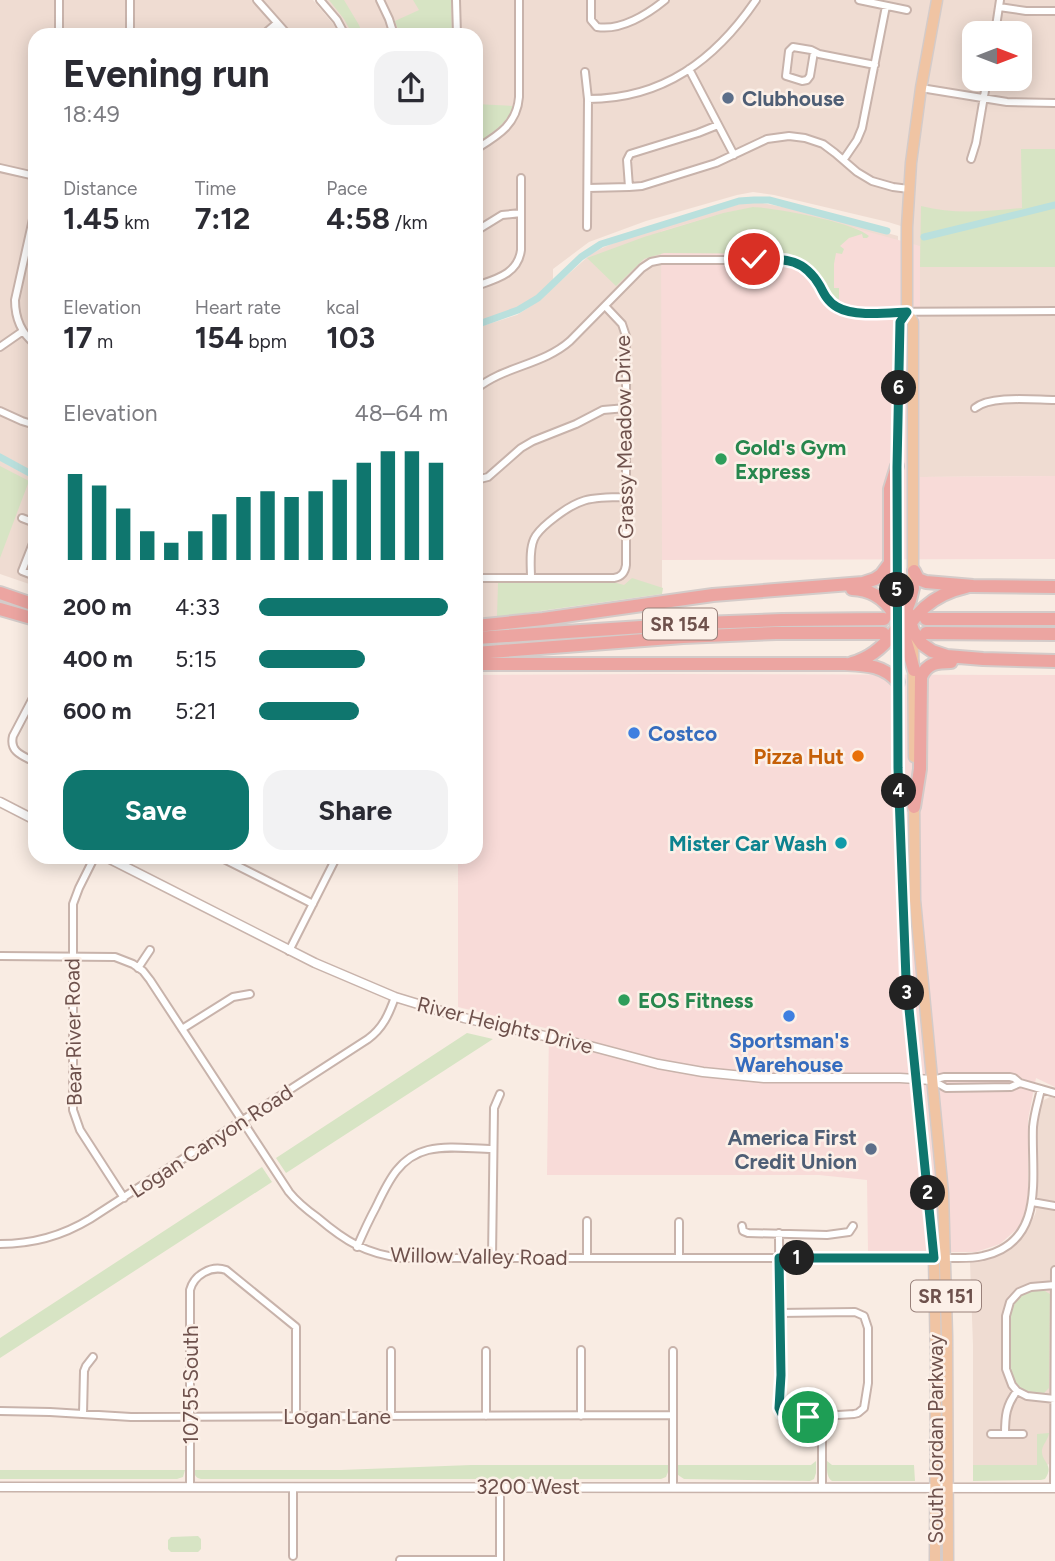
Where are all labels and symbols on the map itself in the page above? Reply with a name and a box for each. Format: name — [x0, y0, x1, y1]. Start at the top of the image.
north arrow — [962, 21, 1032, 91]
place label: Clubhouse — [742, 86, 845, 111]
marker: Clubhouse — [720, 90, 736, 106]
pin — [724, 229, 784, 289]
street label: Grassy Meadow Drive — [610, 335, 638, 539]
pin: 6 — [881, 370, 916, 406]
place label: Gold's Gym Express — [735, 435, 846, 484]
marker: Gold's Gym Express — [713, 451, 729, 467]
pin: 5 — [880, 572, 914, 608]
road number: SR 154 — [643, 608, 717, 639]
place label: Costco — [648, 721, 717, 746]
marker: Costco — [626, 725, 642, 741]
place label: Pizza Hut — [753, 744, 844, 769]
marker: Pizza Hut — [850, 748, 866, 764]
pin: 4 — [881, 774, 916, 808]
place label: Mister Car Wash — [669, 831, 827, 856]
marker: Mister Car Wash — [833, 835, 849, 851]
street label: Bear River Road — [59, 958, 87, 1106]
pin: 3 — [890, 976, 925, 1010]
place label: EOS Fitness — [638, 988, 754, 1013]
street label: River Heights Drive — [415, 991, 595, 1059]
marker: EOS Fitness — [616, 992, 632, 1008]
marker: Sportsman's Warehouse — [781, 1008, 797, 1024]
place label: Sportsman's Warehouse — [729, 1028, 849, 1077]
street label: Logan Canyon Road — [125, 1079, 297, 1203]
place label: America First Credit Union — [728, 1125, 857, 1174]
marker: America First Credit Union — [863, 1141, 879, 1157]
pin: 2 — [911, 1176, 946, 1210]
pin: 1 — [780, 1240, 814, 1276]
street label: Willow Valley Road — [390, 1242, 568, 1270]
road number: SR 151 — [911, 1280, 981, 1312]
street label: 10755 South — [178, 1325, 203, 1445]
street label: South Jordan Parkway — [923, 1334, 948, 1544]
pin — [778, 1387, 838, 1447]
street label: Logan Lane — [283, 1404, 391, 1429]
street label: 3200 West — [476, 1474, 580, 1499]

